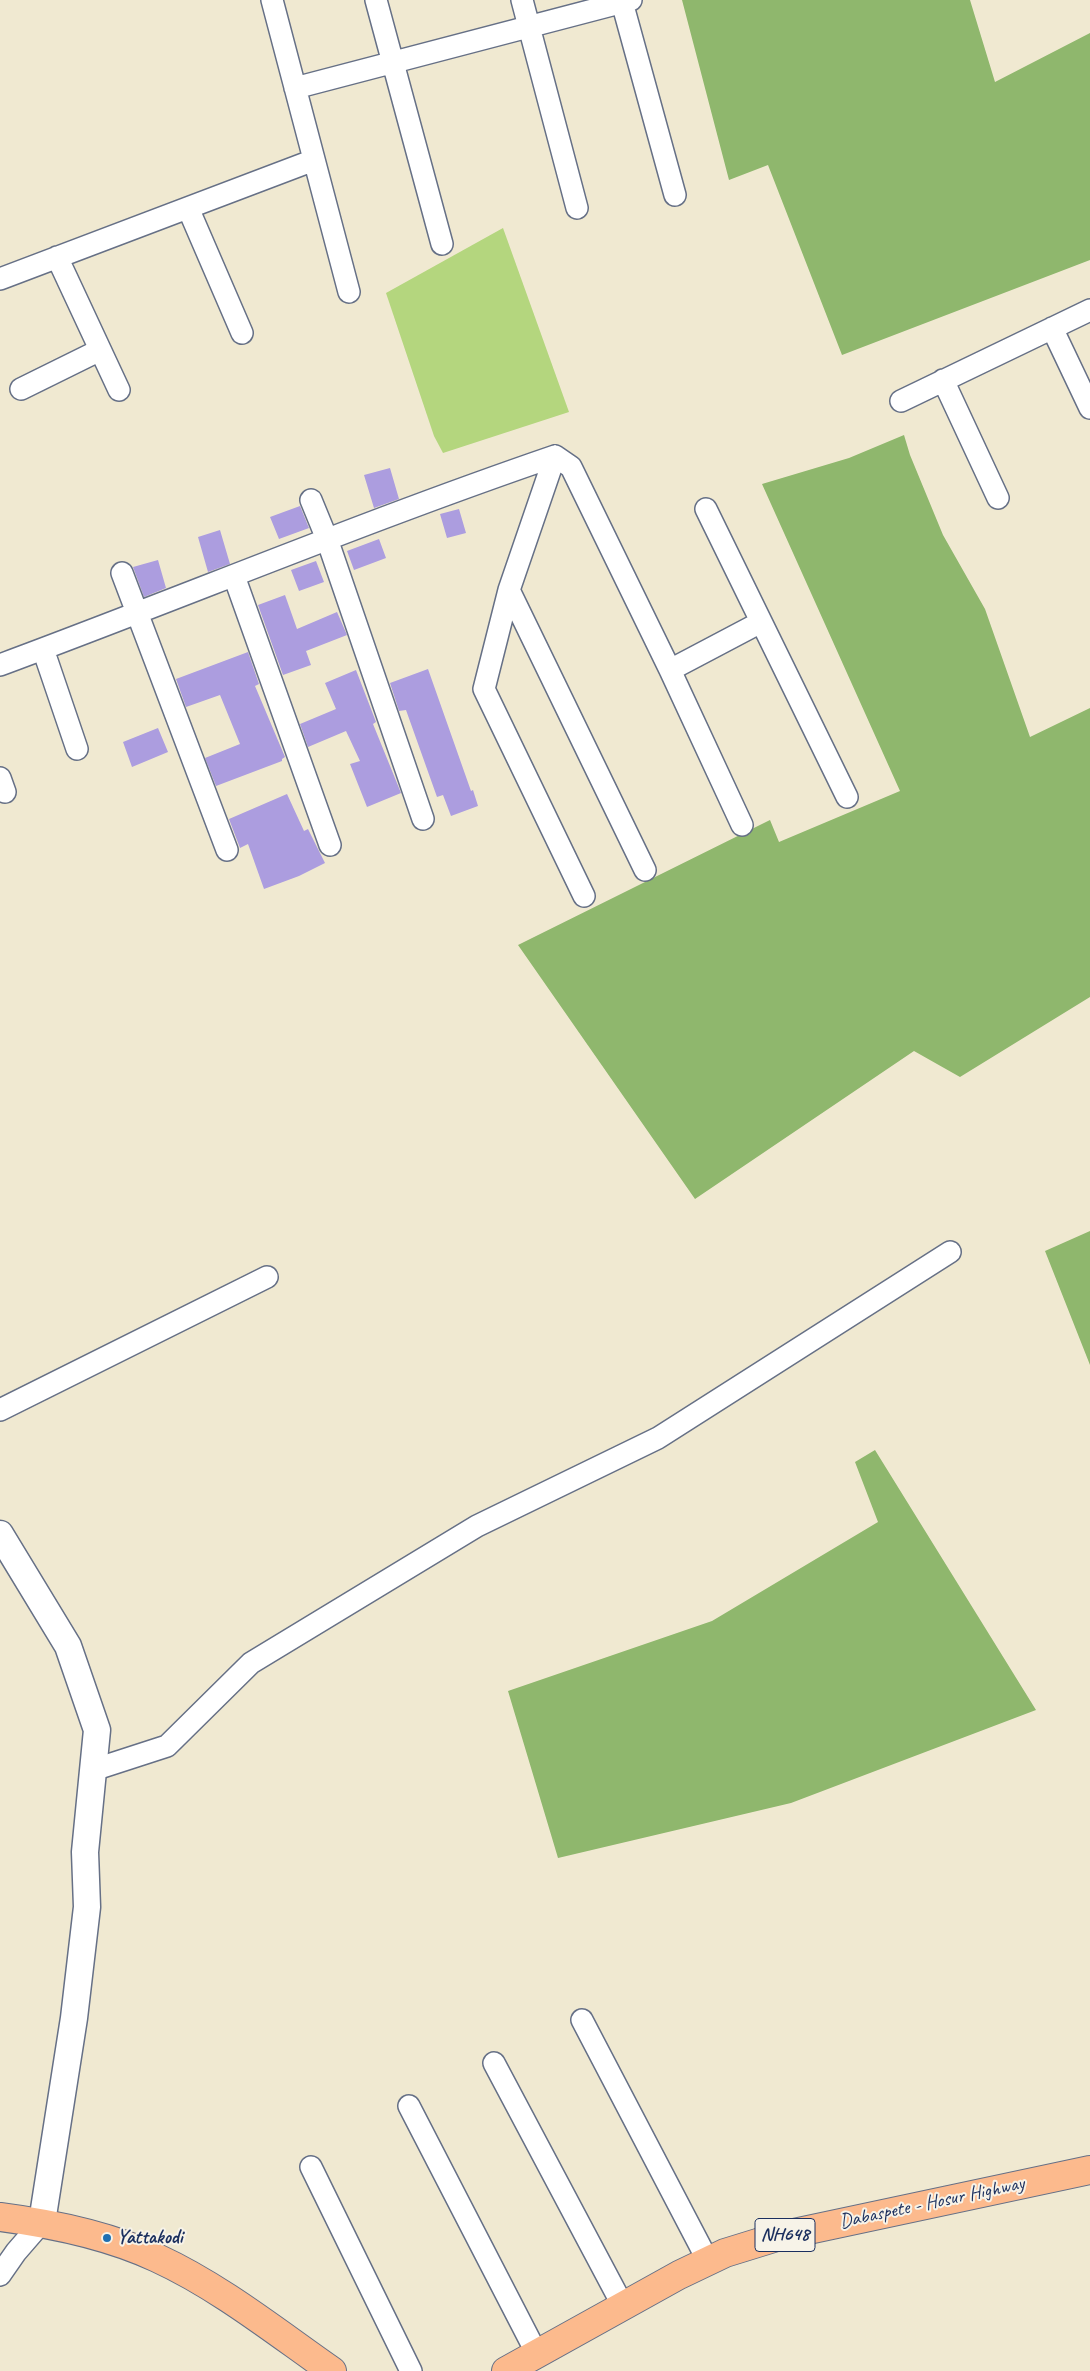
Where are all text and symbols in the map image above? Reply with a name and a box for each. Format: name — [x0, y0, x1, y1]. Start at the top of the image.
street label: Dabaspete - Hosur Highway — [837, 2172, 1027, 2234]
road number: NH648 — [755, 2218, 815, 2252]
place label: Yattakodi — [117, 2226, 183, 2250]
marker: Yattakodi — [101, 2232, 113, 2244]

